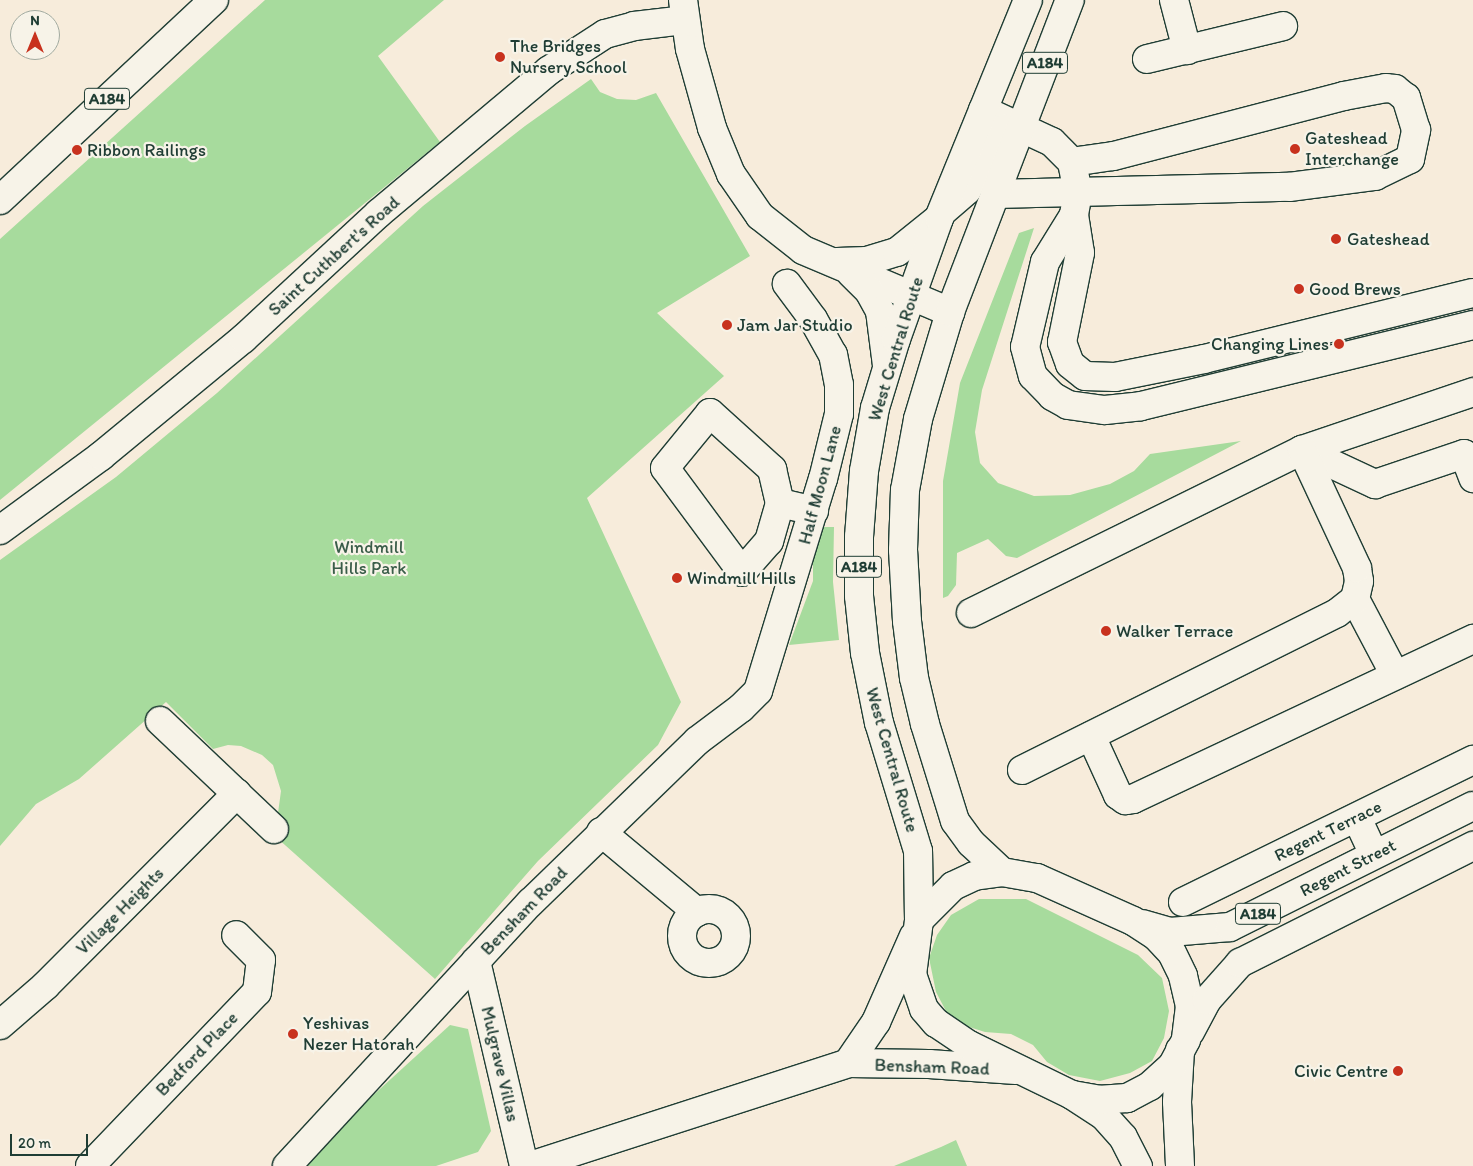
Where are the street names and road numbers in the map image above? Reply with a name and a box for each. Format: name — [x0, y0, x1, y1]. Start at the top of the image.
road number: A184 — [1021, 49, 1069, 76]
road number: A184 — [83, 86, 131, 112]
street label: Saint Cuthbert's Road — [264, 192, 404, 320]
street label: West Central Route — [864, 274, 928, 424]
street label: Half Moon Lane — [794, 423, 846, 547]
road number: A184 — [835, 554, 883, 580]
street label: West Central Route — [861, 685, 923, 835]
street label: Regent Terrace — [1272, 796, 1384, 866]
street label: Regent Street — [1296, 835, 1400, 901]
street label: Bensham Road — [476, 862, 572, 960]
street label: Village Heights — [72, 863, 168, 959]
road number: A184 — [1234, 901, 1282, 928]
street label: Mulgrave Villas — [476, 1004, 524, 1124]
street label: Bedford Place — [151, 1007, 243, 1101]
street label: Bensham Road — [874, 1054, 990, 1080]

